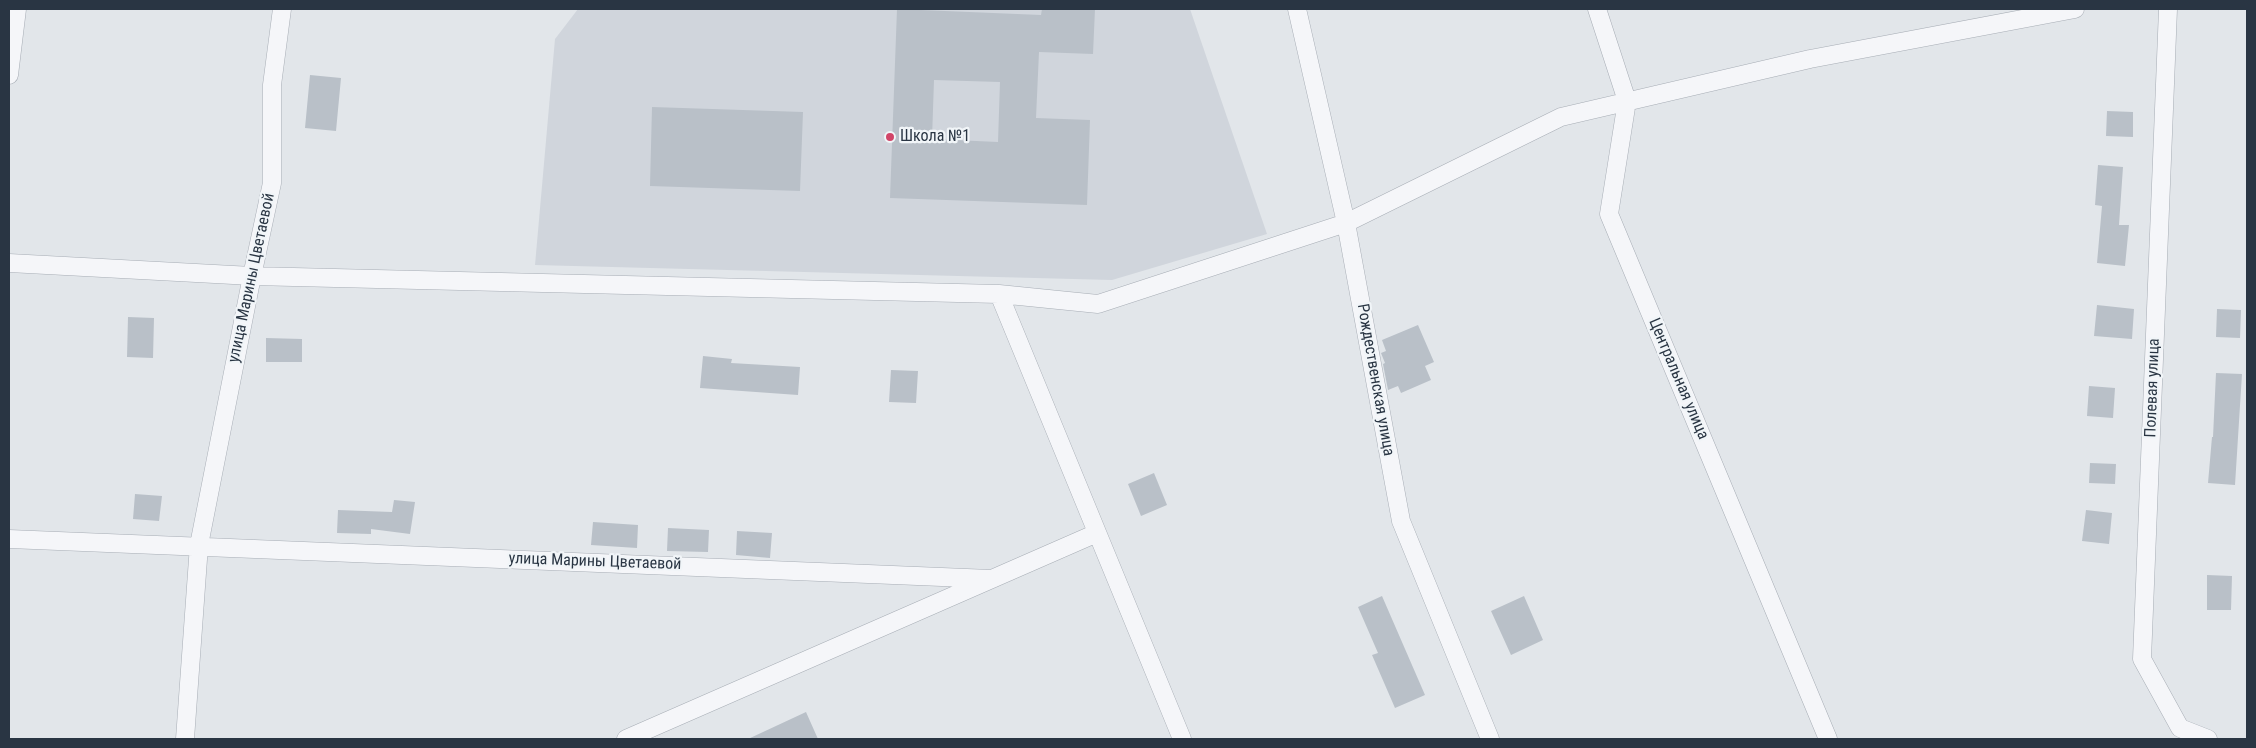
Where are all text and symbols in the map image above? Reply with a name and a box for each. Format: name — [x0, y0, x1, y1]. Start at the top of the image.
place label: Школа №1 — [900, 127, 970, 147]
marker: Школа №1 — [884, 131, 896, 143]
street label: улица Марины Цветаевой — [225, 192, 279, 364]
street label: Рождественская улица — [1352, 302, 1398, 458]
street label: Центральная улица — [1644, 315, 1712, 443]
street label: Полевая улица — [2142, 338, 2164, 438]
street label: улица Марины Цветаевой — [508, 549, 682, 575]

